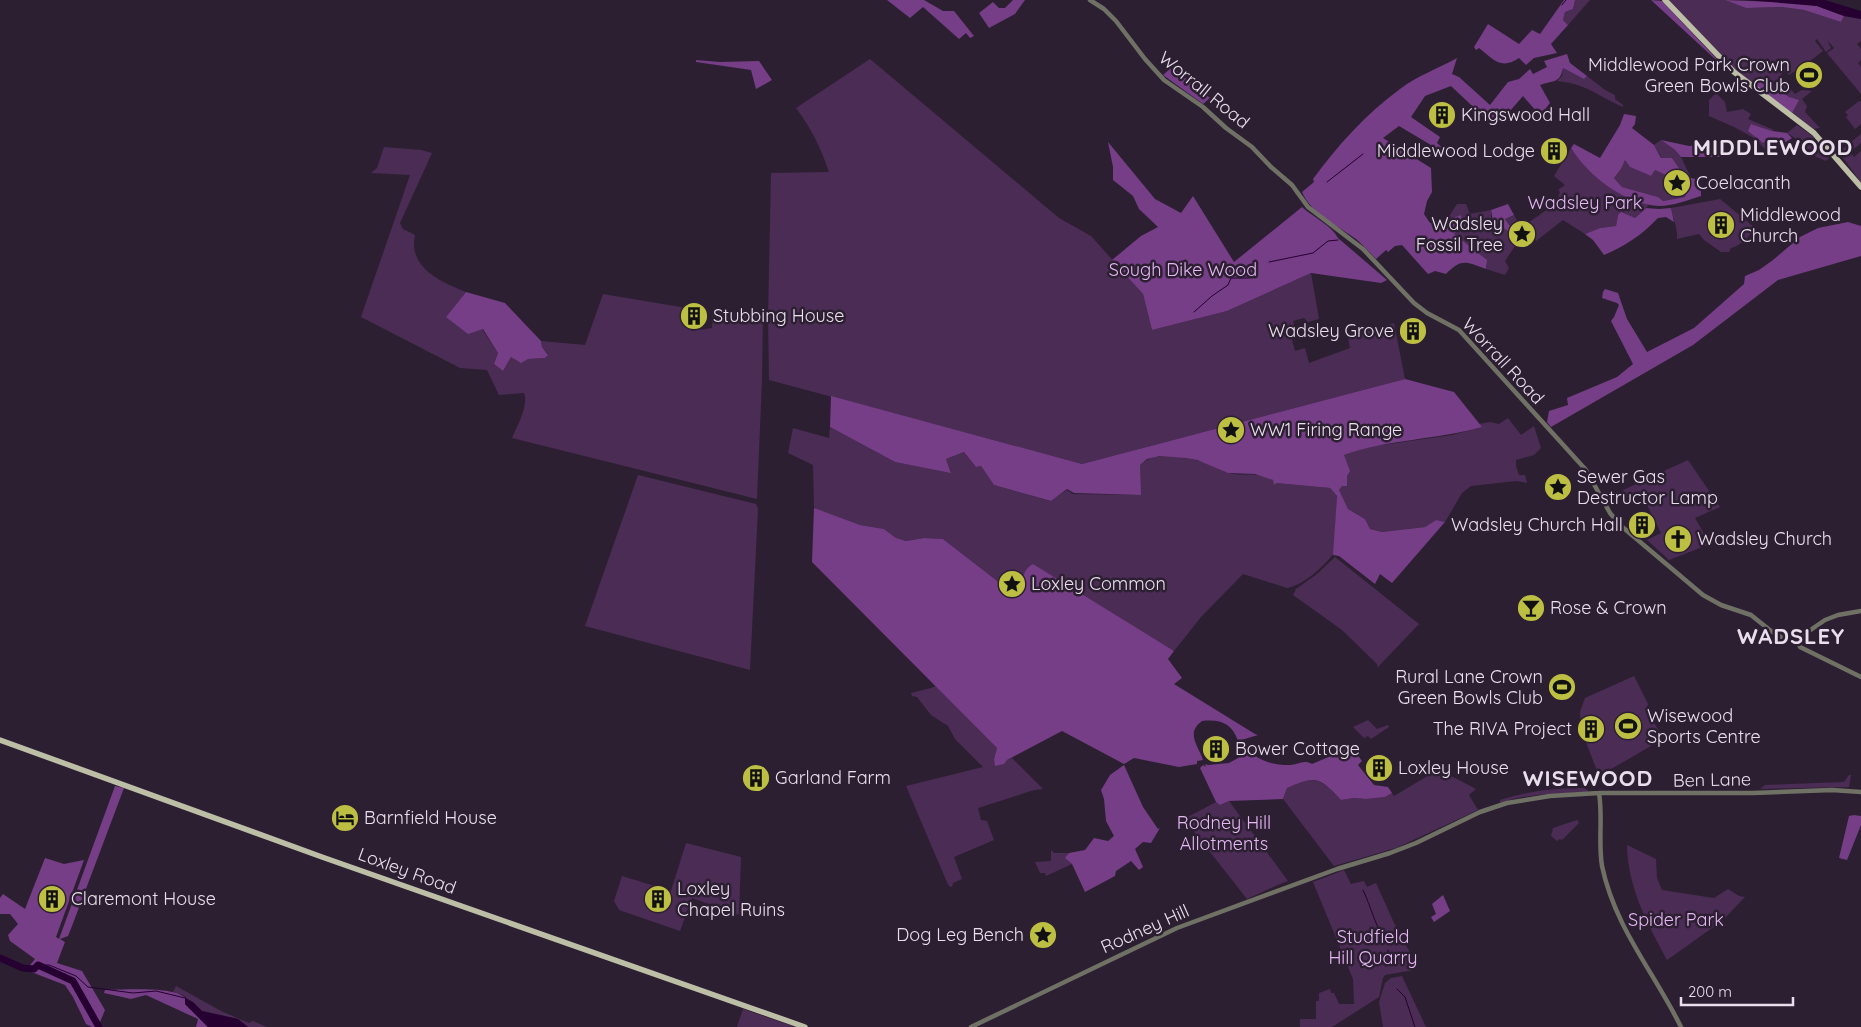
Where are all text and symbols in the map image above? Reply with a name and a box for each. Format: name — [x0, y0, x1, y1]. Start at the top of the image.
street label: Worrall Road — [1154, 46, 1254, 133]
place label: Middlewood Park Crown Green Bowls Club — [1588, 53, 1790, 97]
sports icon: Middlewood Park Crown Green Bowls Club — [1794, 60, 1824, 90]
building icon: Kingswood Hall — [1427, 100, 1457, 130]
place label: Kingswood Hall — [1461, 103, 1590, 126]
district label: MIDDLEWOOD — [1693, 133, 1853, 161]
building icon: Middlewood Lodge — [1539, 136, 1569, 166]
place label: Middlewood Lodge — [1377, 139, 1535, 162]
place icon: Coelacanth — [1662, 168, 1692, 198]
place label: Coelacanth — [1696, 171, 1791, 194]
park label: Wadsley Park — [1528, 191, 1642, 214]
place label: Middlewood Church — [1740, 203, 1841, 247]
building icon: Middlewood Church — [1706, 210, 1736, 240]
place label: Wadsley Fossil Tree — [1416, 212, 1503, 256]
place icon: Wadsley Fossil Tree — [1507, 219, 1537, 249]
park label: Sough Dike Wood — [1109, 258, 1257, 281]
building icon: Stubbing House — [679, 301, 709, 331]
place label: Stubbing House — [713, 304, 844, 327]
street label: Worrall Road — [1457, 312, 1549, 409]
building icon: Wadsley Grove — [1398, 316, 1428, 346]
place label: Wadsley Grove — [1268, 319, 1394, 342]
place icon: WW1 Firing Range — [1216, 415, 1246, 445]
place label: WW1 Firing Range — [1250, 418, 1402, 441]
place label: Sewer Gas Destructor Lamp — [1577, 465, 1718, 509]
place icon: Sewer Gas Destructor Lamp — [1543, 472, 1573, 502]
building icon: Wadsley Church Hall — [1627, 510, 1657, 540]
place label: Wadsley Church Hall — [1451, 513, 1623, 536]
church icon: Wadsley Church — [1663, 524, 1693, 554]
place label: Wadsley Church — [1697, 527, 1832, 550]
place icon: Loxley Common — [997, 569, 1027, 599]
place label: Loxley Common — [1031, 572, 1166, 595]
bar icon: Rose & Crown — [1516, 593, 1546, 623]
place label: Rose & Crown — [1550, 596, 1667, 619]
district label: WADSLEY — [1737, 622, 1845, 650]
place label: Rural Lane Crown Green Bowls Club — [1395, 665, 1543, 709]
sports icon: Rural Lane Crown Green Bowls Club — [1547, 672, 1577, 702]
place label: Wisewood Sports Centre — [1647, 704, 1761, 748]
sports icon: Wisewood Sports Centre — [1613, 711, 1643, 741]
building icon: The RIVA Project — [1576, 714, 1606, 744]
place label: The RIVA Project — [1433, 717, 1572, 740]
building icon: Bower Cottage — [1201, 734, 1231, 764]
place label: Bower Cottage — [1235, 737, 1360, 760]
building icon: Loxley House — [1364, 753, 1394, 783]
place label: Loxley House — [1398, 756, 1509, 779]
building icon: Garland Farm — [741, 763, 771, 793]
district label: WISEWOOD — [1523, 764, 1653, 792]
place label: Garland Farm — [775, 766, 891, 789]
street label: Ben Lane — [1673, 767, 1751, 792]
hotel icon: Barnfield House — [330, 803, 360, 833]
place label: Barnfield House — [364, 806, 497, 829]
park label: Rodney Hill Allotments — [1177, 811, 1271, 855]
street label: Loxley Road — [355, 842, 459, 899]
place label: Loxley Chapel Ruins — [677, 877, 785, 921]
building icon: Claremont House — [37, 884, 67, 914]
building icon: Loxley Chapel Ruins — [643, 884, 673, 914]
place label: Claremont House — [71, 887, 216, 910]
street label: Rodney Hill — [1097, 899, 1193, 958]
park label: Spider Park — [1628, 908, 1724, 931]
place icon: Dog Leg Bench — [1028, 920, 1058, 950]
place label: Dog Leg Bench — [896, 923, 1024, 946]
park label: Studfield Hill Quarry — [1328, 925, 1418, 969]
scale bar — [1681, 974, 1794, 1006]
text: 200 m — [1688, 982, 1732, 1001]

